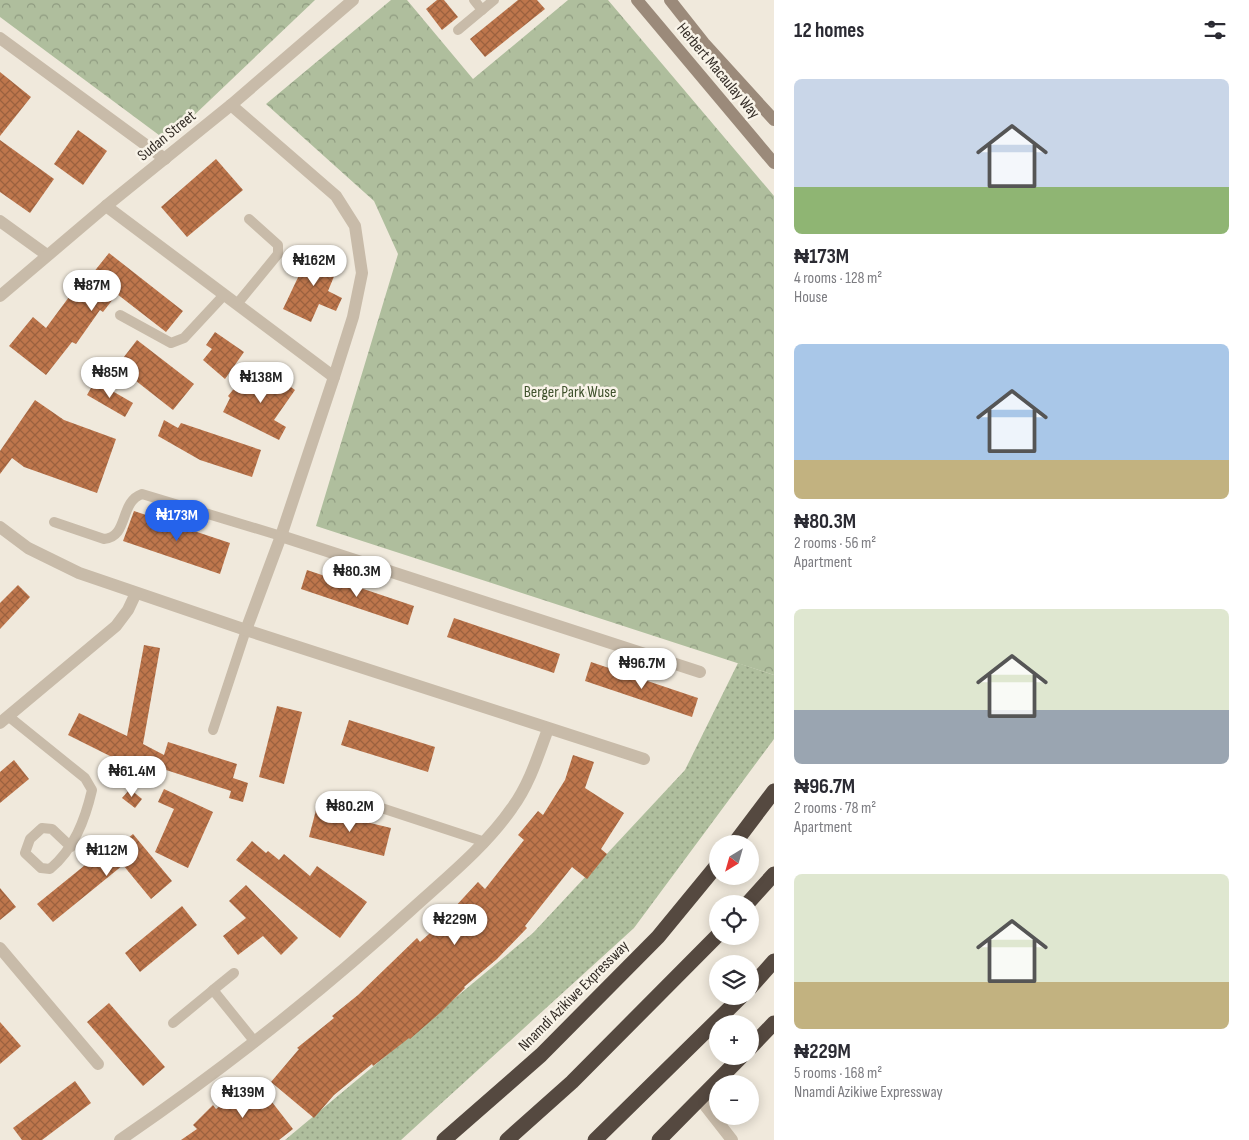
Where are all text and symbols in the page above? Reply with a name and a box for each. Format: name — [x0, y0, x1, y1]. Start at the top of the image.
icon: filters — [1201, 16, 1229, 44]
text: 12 homes — [794, 18, 864, 43]
street label: Herbert Macaulay Way — [672, 19, 764, 123]
street label: Sudan Street — [134, 107, 200, 165]
icon: home — [967, 111, 1057, 201]
pin: ₦162M — [279, 244, 349, 287]
text: ₦173M — [794, 244, 849, 269]
text: ₦162M — [293, 251, 335, 270]
text: 4 rooms · 128 m² — [794, 269, 882, 288]
pin: ₦87M — [62, 270, 122, 312]
text: ₦87M — [74, 276, 110, 295]
text: House — [794, 288, 828, 307]
pin: ₦85M — [80, 356, 140, 399]
pin: ₦138M — [226, 362, 296, 404]
text: ₦85M — [92, 363, 128, 382]
text: ₦138M — [240, 368, 282, 387]
icon: home — [967, 376, 1057, 466]
park label: Berger Park Wuse — [524, 383, 616, 402]
pin: ₦173M — [142, 500, 212, 542]
text: ₦173M — [156, 506, 198, 525]
text: ₦80.3M — [794, 509, 856, 534]
text: 2 rooms · 56 m² — [794, 534, 876, 553]
text: Apartment — [794, 553, 852, 572]
pin: ₦80.3M — [316, 556, 398, 598]
text: ₦80.3M — [333, 562, 381, 581]
icon: home — [967, 641, 1057, 731]
pin: ₦96.7M — [601, 648, 683, 690]
text: ₦96.7M — [619, 654, 665, 673]
pin: ₦61.4M — [91, 756, 173, 798]
text: ₦61.4M — [108, 762, 156, 781]
text: ₦96.7M — [794, 774, 855, 799]
pin: ₦80.2M — [309, 790, 391, 833]
text: ₦80.2M — [326, 797, 374, 816]
text: 2 rooms · 78 m² — [794, 799, 876, 818]
text: Apartment — [794, 818, 852, 837]
pin: ₦112M — [72, 834, 142, 877]
north arrow — [709, 835, 759, 885]
map controls — [709, 835, 759, 1125]
text: ₦112M — [86, 841, 128, 860]
button: locate — [709, 895, 759, 945]
pin: ₦229M — [420, 904, 490, 946]
icon: home — [967, 906, 1057, 996]
text: ₦229M — [433, 910, 477, 929]
street label: Nnamdi Azikiwe Expressway — [515, 937, 633, 1055]
button: layers — [709, 955, 759, 1005]
button: + — [709, 1015, 759, 1065]
text: ₦229M — [794, 1039, 851, 1064]
text: 5 rooms · 168 m² — [794, 1064, 882, 1083]
button: − — [709, 1075, 759, 1125]
pin: ₦139M — [208, 1076, 278, 1119]
text: ₦139M — [222, 1083, 264, 1102]
text: Nnamdi Azikiwe Expressway — [794, 1083, 943, 1102]

